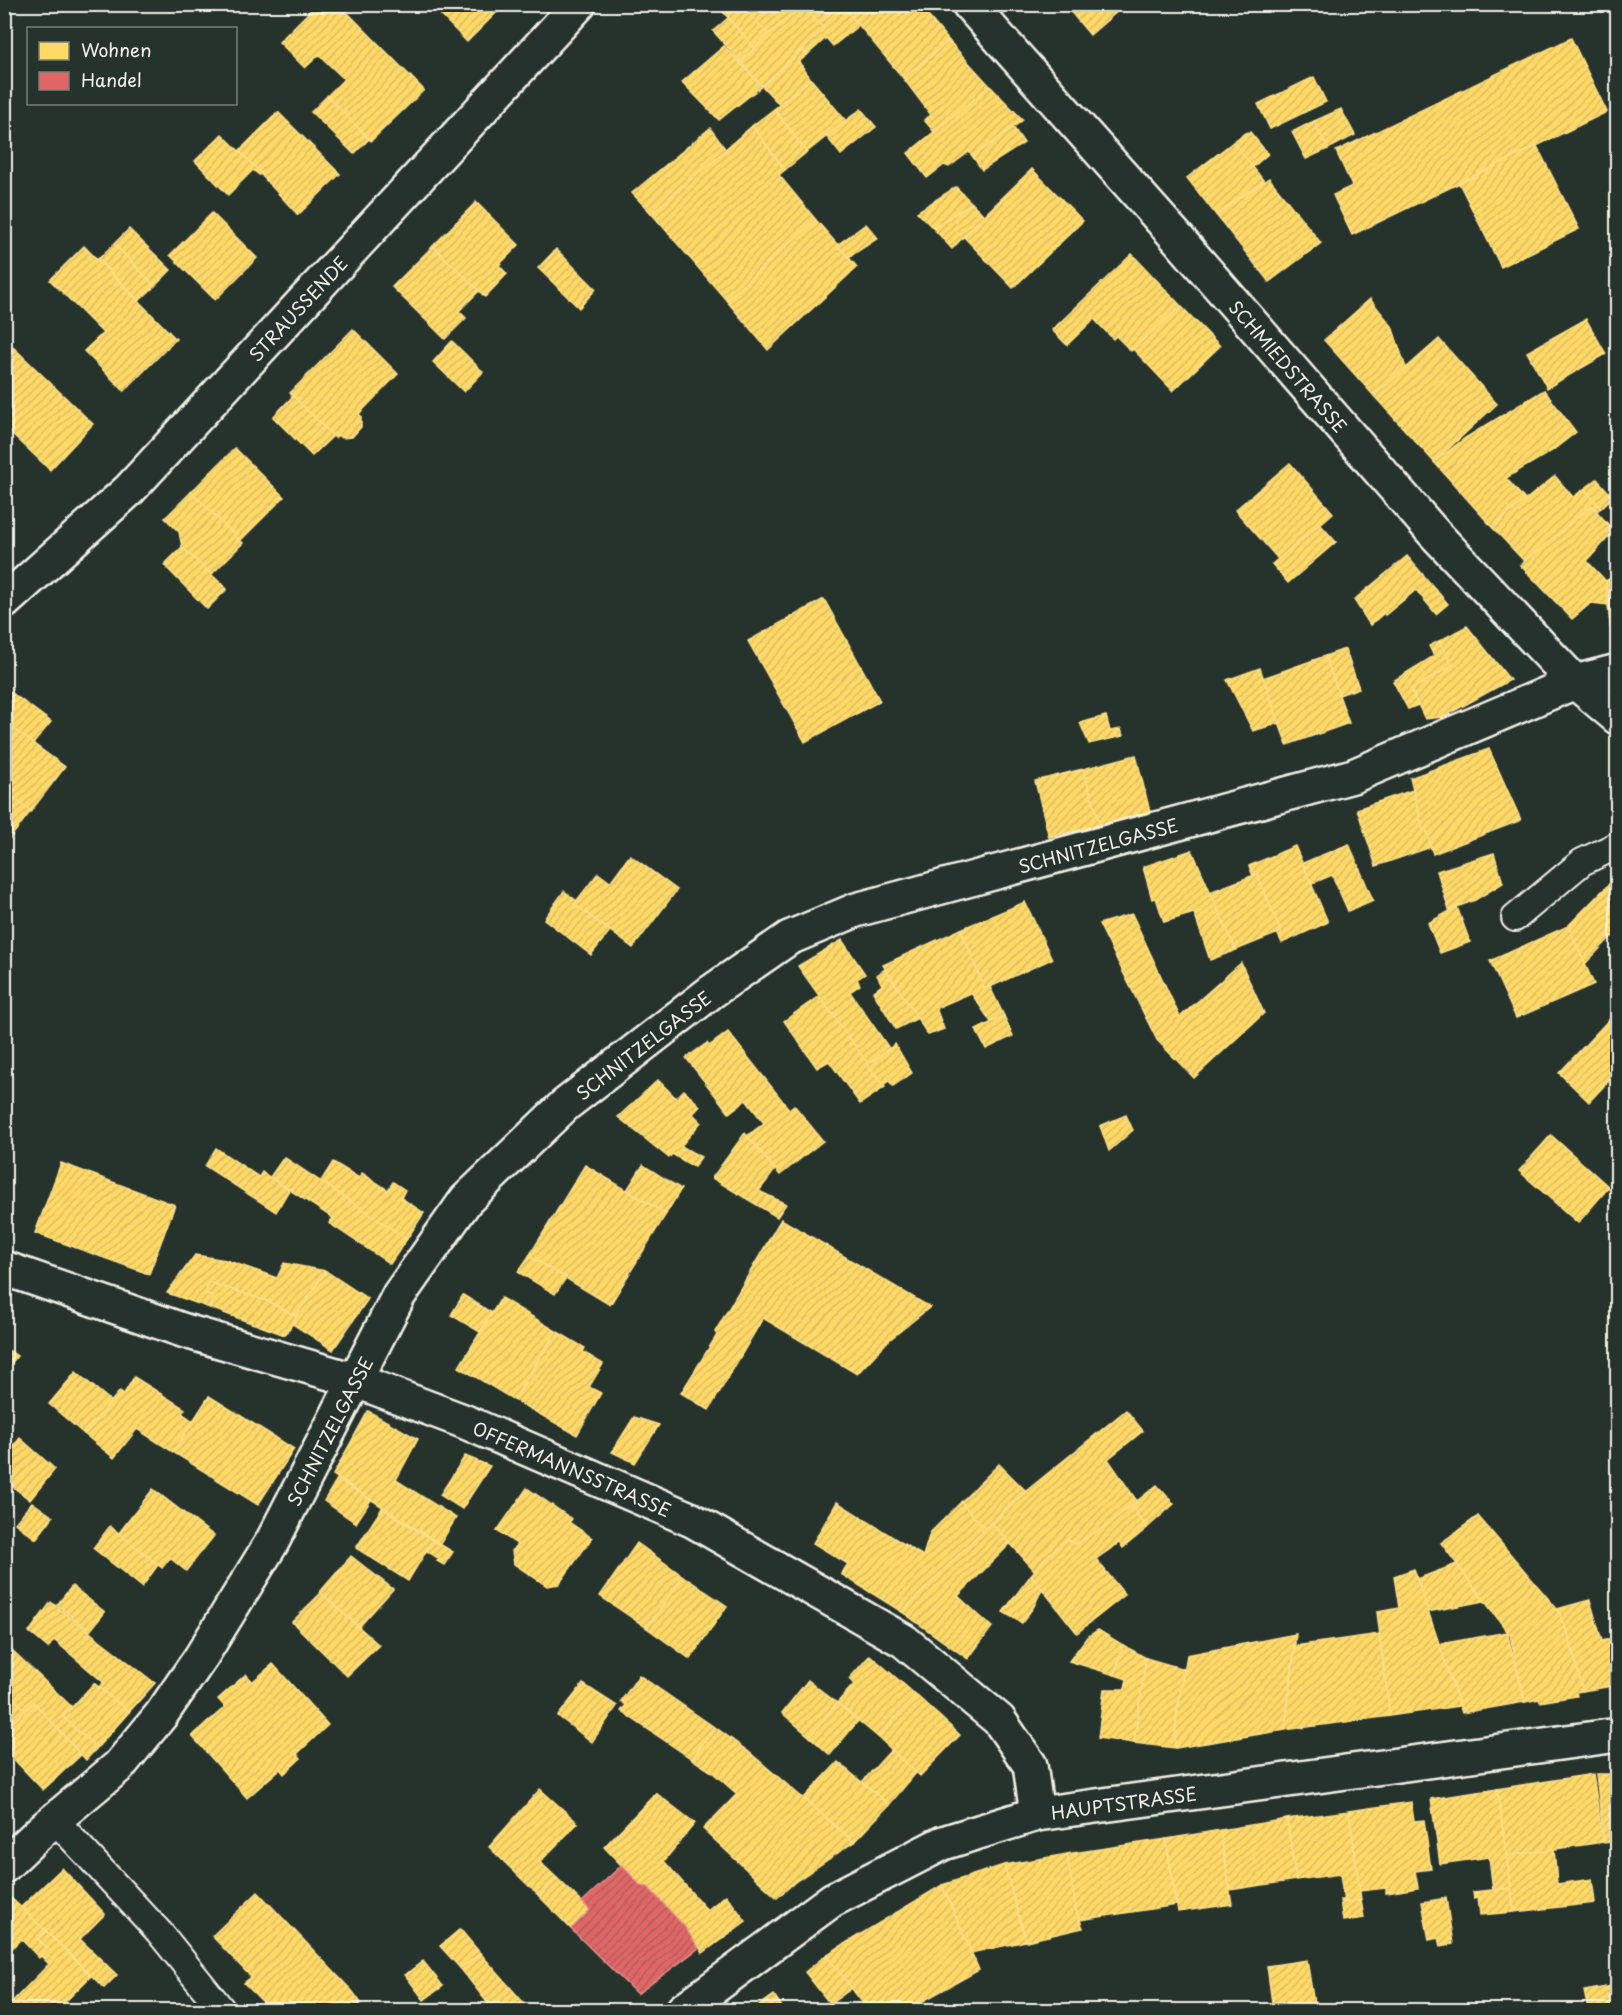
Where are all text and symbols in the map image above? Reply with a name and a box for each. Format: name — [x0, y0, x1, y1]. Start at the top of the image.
legend — [27, 27, 237, 105]
text: Wohnen — [81, 36, 152, 63]
text: Handel — [81, 66, 142, 93]
street label: STRAUSSENDE — [242, 249, 353, 367]
street label: SCHMIEDSTRASSE — [1223, 294, 1354, 438]
street label: SCHNITZELGASSE — [1015, 810, 1181, 879]
street label: SCHNITZELGASSE — [570, 983, 716, 1106]
street label: SCHNITZELGASSE — [279, 1351, 379, 1510]
street label: OFFERMANNSSTRASSE — [469, 1413, 676, 1523]
street label: HAUPTSTRASSE — [1049, 1779, 1199, 1825]

